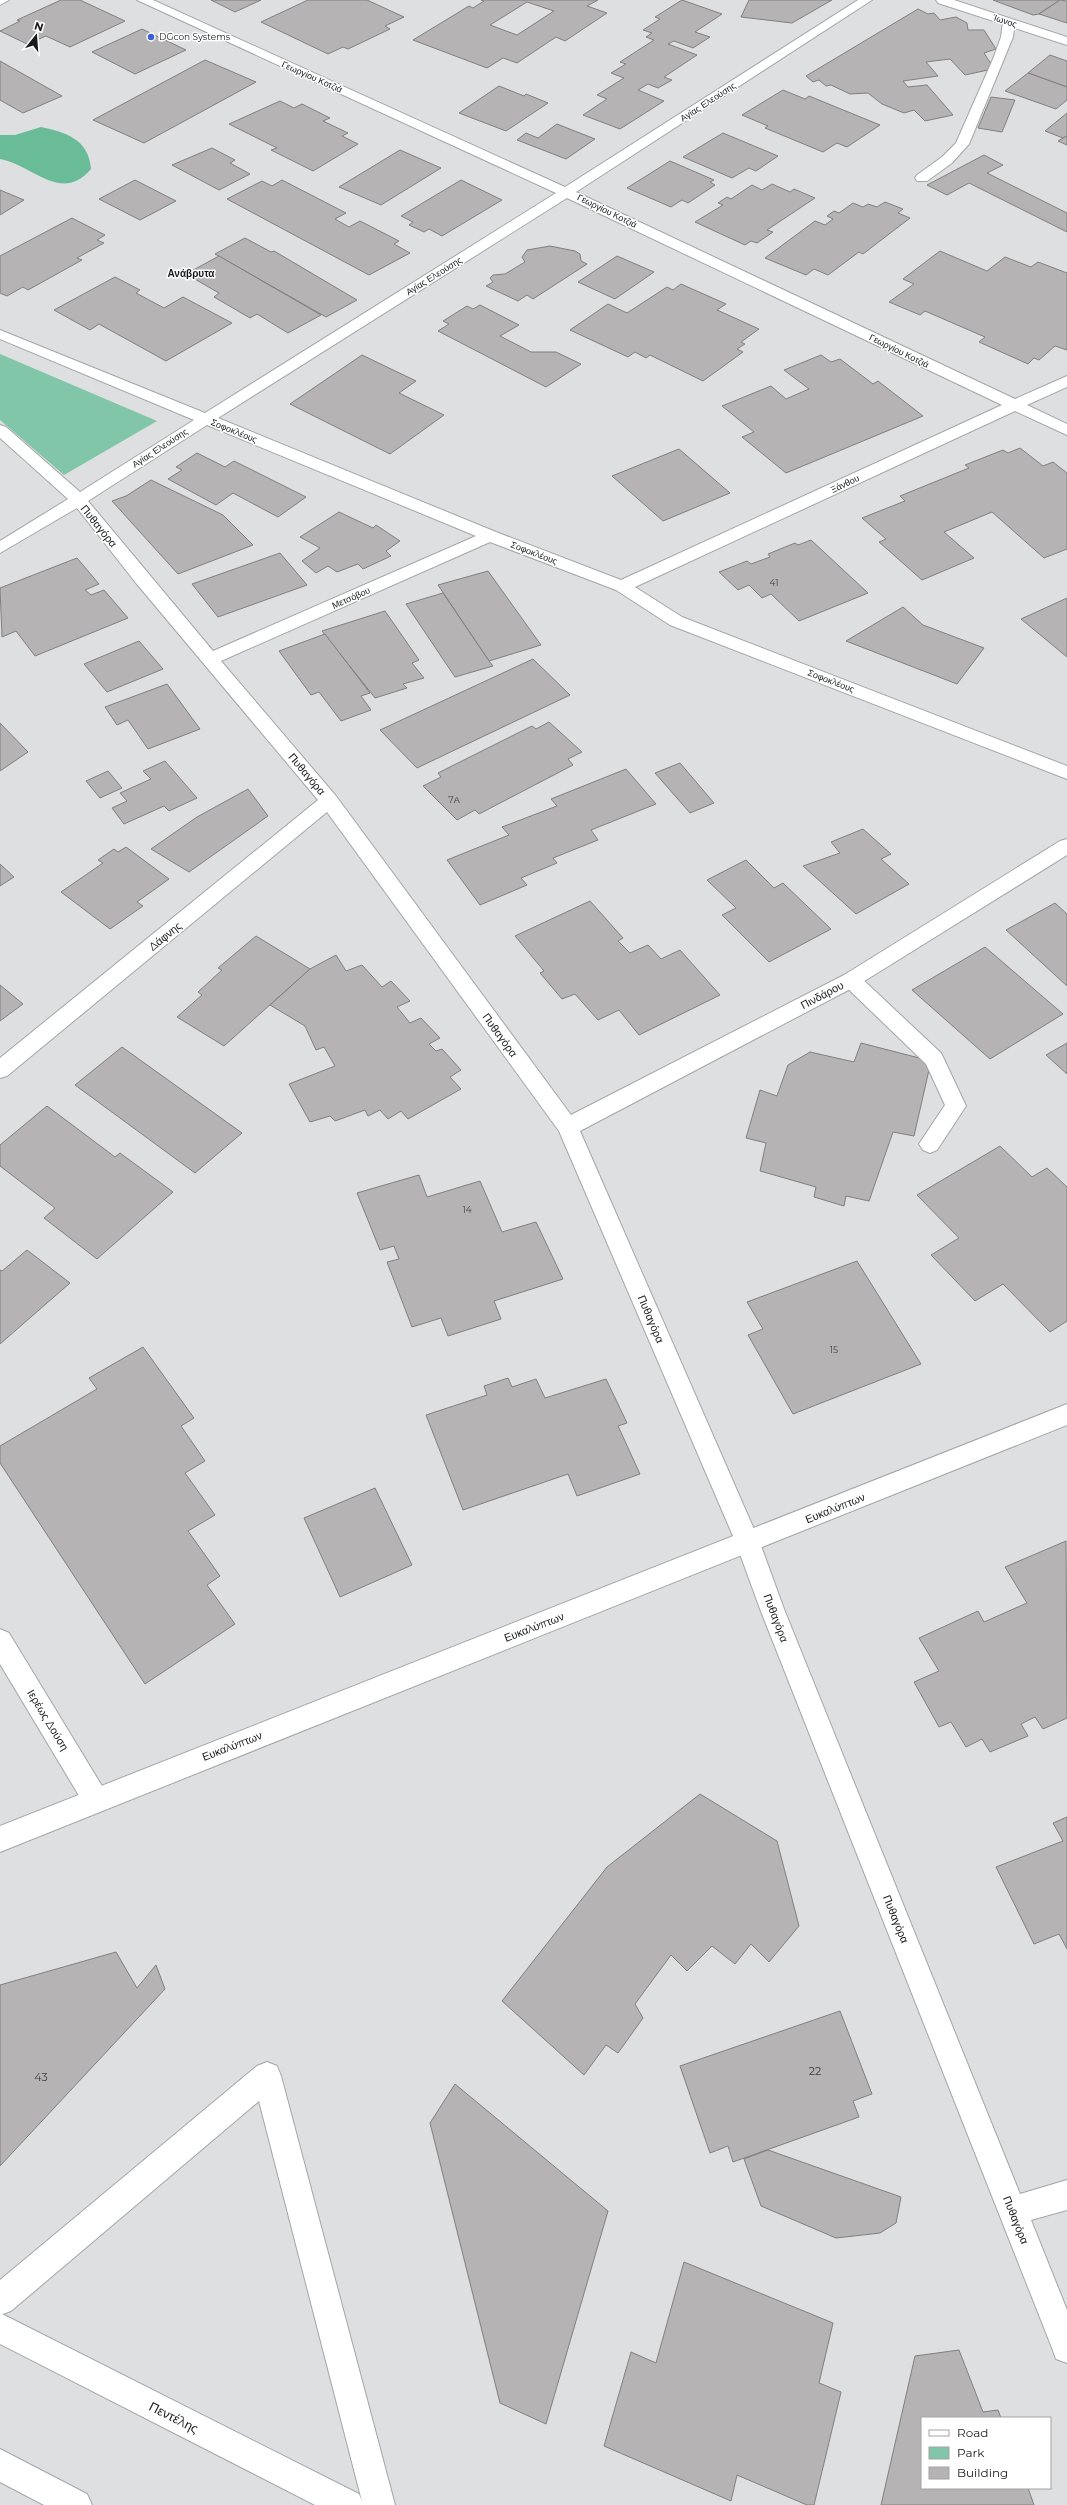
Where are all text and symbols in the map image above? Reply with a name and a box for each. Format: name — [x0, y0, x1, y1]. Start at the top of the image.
street label: Ίωνος — [991, 11, 1019, 30]
north arrow — [16, 16, 56, 56]
text: N — [33, 18, 45, 34]
place label: DGcon Systems — [159, 31, 231, 42]
marker: DGcon Systems — [146, 32, 156, 42]
street label: Γεωργίου Κοτζιά — [280, 58, 344, 95]
street label: Αγίας Ελεούσης — [678, 79, 738, 124]
street label: Γεωργίου Κοτζιά — [576, 191, 639, 230]
street label: Αγίας Ελεούσης — [404, 254, 464, 297]
district label: Ανάβρυτα — [167, 267, 215, 280]
street label: Γεωργίου Κοτζιά — [868, 331, 931, 370]
street label: Σοφοκλέους — [209, 416, 260, 445]
street label: Αγίας Ελεούσης — [130, 425, 190, 470]
street label: Ξάνθου — [829, 472, 861, 495]
street label: Πυθαγόρα — [78, 502, 121, 551]
street label: Σοφοκλέους — [509, 539, 560, 567]
house number: 41 — [770, 577, 778, 588]
street label: Μετσόβου — [330, 584, 372, 611]
street label: Σοφοκλέους — [806, 667, 857, 695]
street label: Πυθαγόρα — [285, 750, 329, 798]
house number: 7Α — [448, 794, 460, 805]
street label: Δάφνης — [146, 919, 184, 953]
street label: Πινδάρου — [798, 978, 846, 1012]
street label: Πυθαγόρα — [479, 1010, 521, 1060]
house number: 14 — [462, 1204, 472, 1215]
street label: Πυθαγόρα — [635, 1293, 668, 1346]
house number: 15 — [830, 1344, 838, 1355]
street label: Ευκαλύπτων — [803, 1489, 867, 1526]
street label: Πυθαγόρα — [760, 1592, 792, 1645]
street label: Ευκαλύπτων — [502, 1609, 567, 1645]
street label: Ιερέως Δούση — [24, 1687, 72, 1753]
street label: Ευκαλύπτων — [200, 1728, 265, 1764]
street label: Πυθαγόρα — [880, 1893, 912, 1946]
house number: 22 — [809, 2064, 821, 2078]
house number: 43 — [34, 2070, 48, 2084]
street label: Πυθαγόρα — [1000, 2194, 1032, 2247]
street label: Πεντέλης — [147, 2398, 201, 2436]
legend — [921, 2417, 1051, 2489]
text: Road — [957, 2425, 988, 2440]
text: Park — [957, 2445, 985, 2460]
text: Building — [957, 2465, 1008, 2480]

